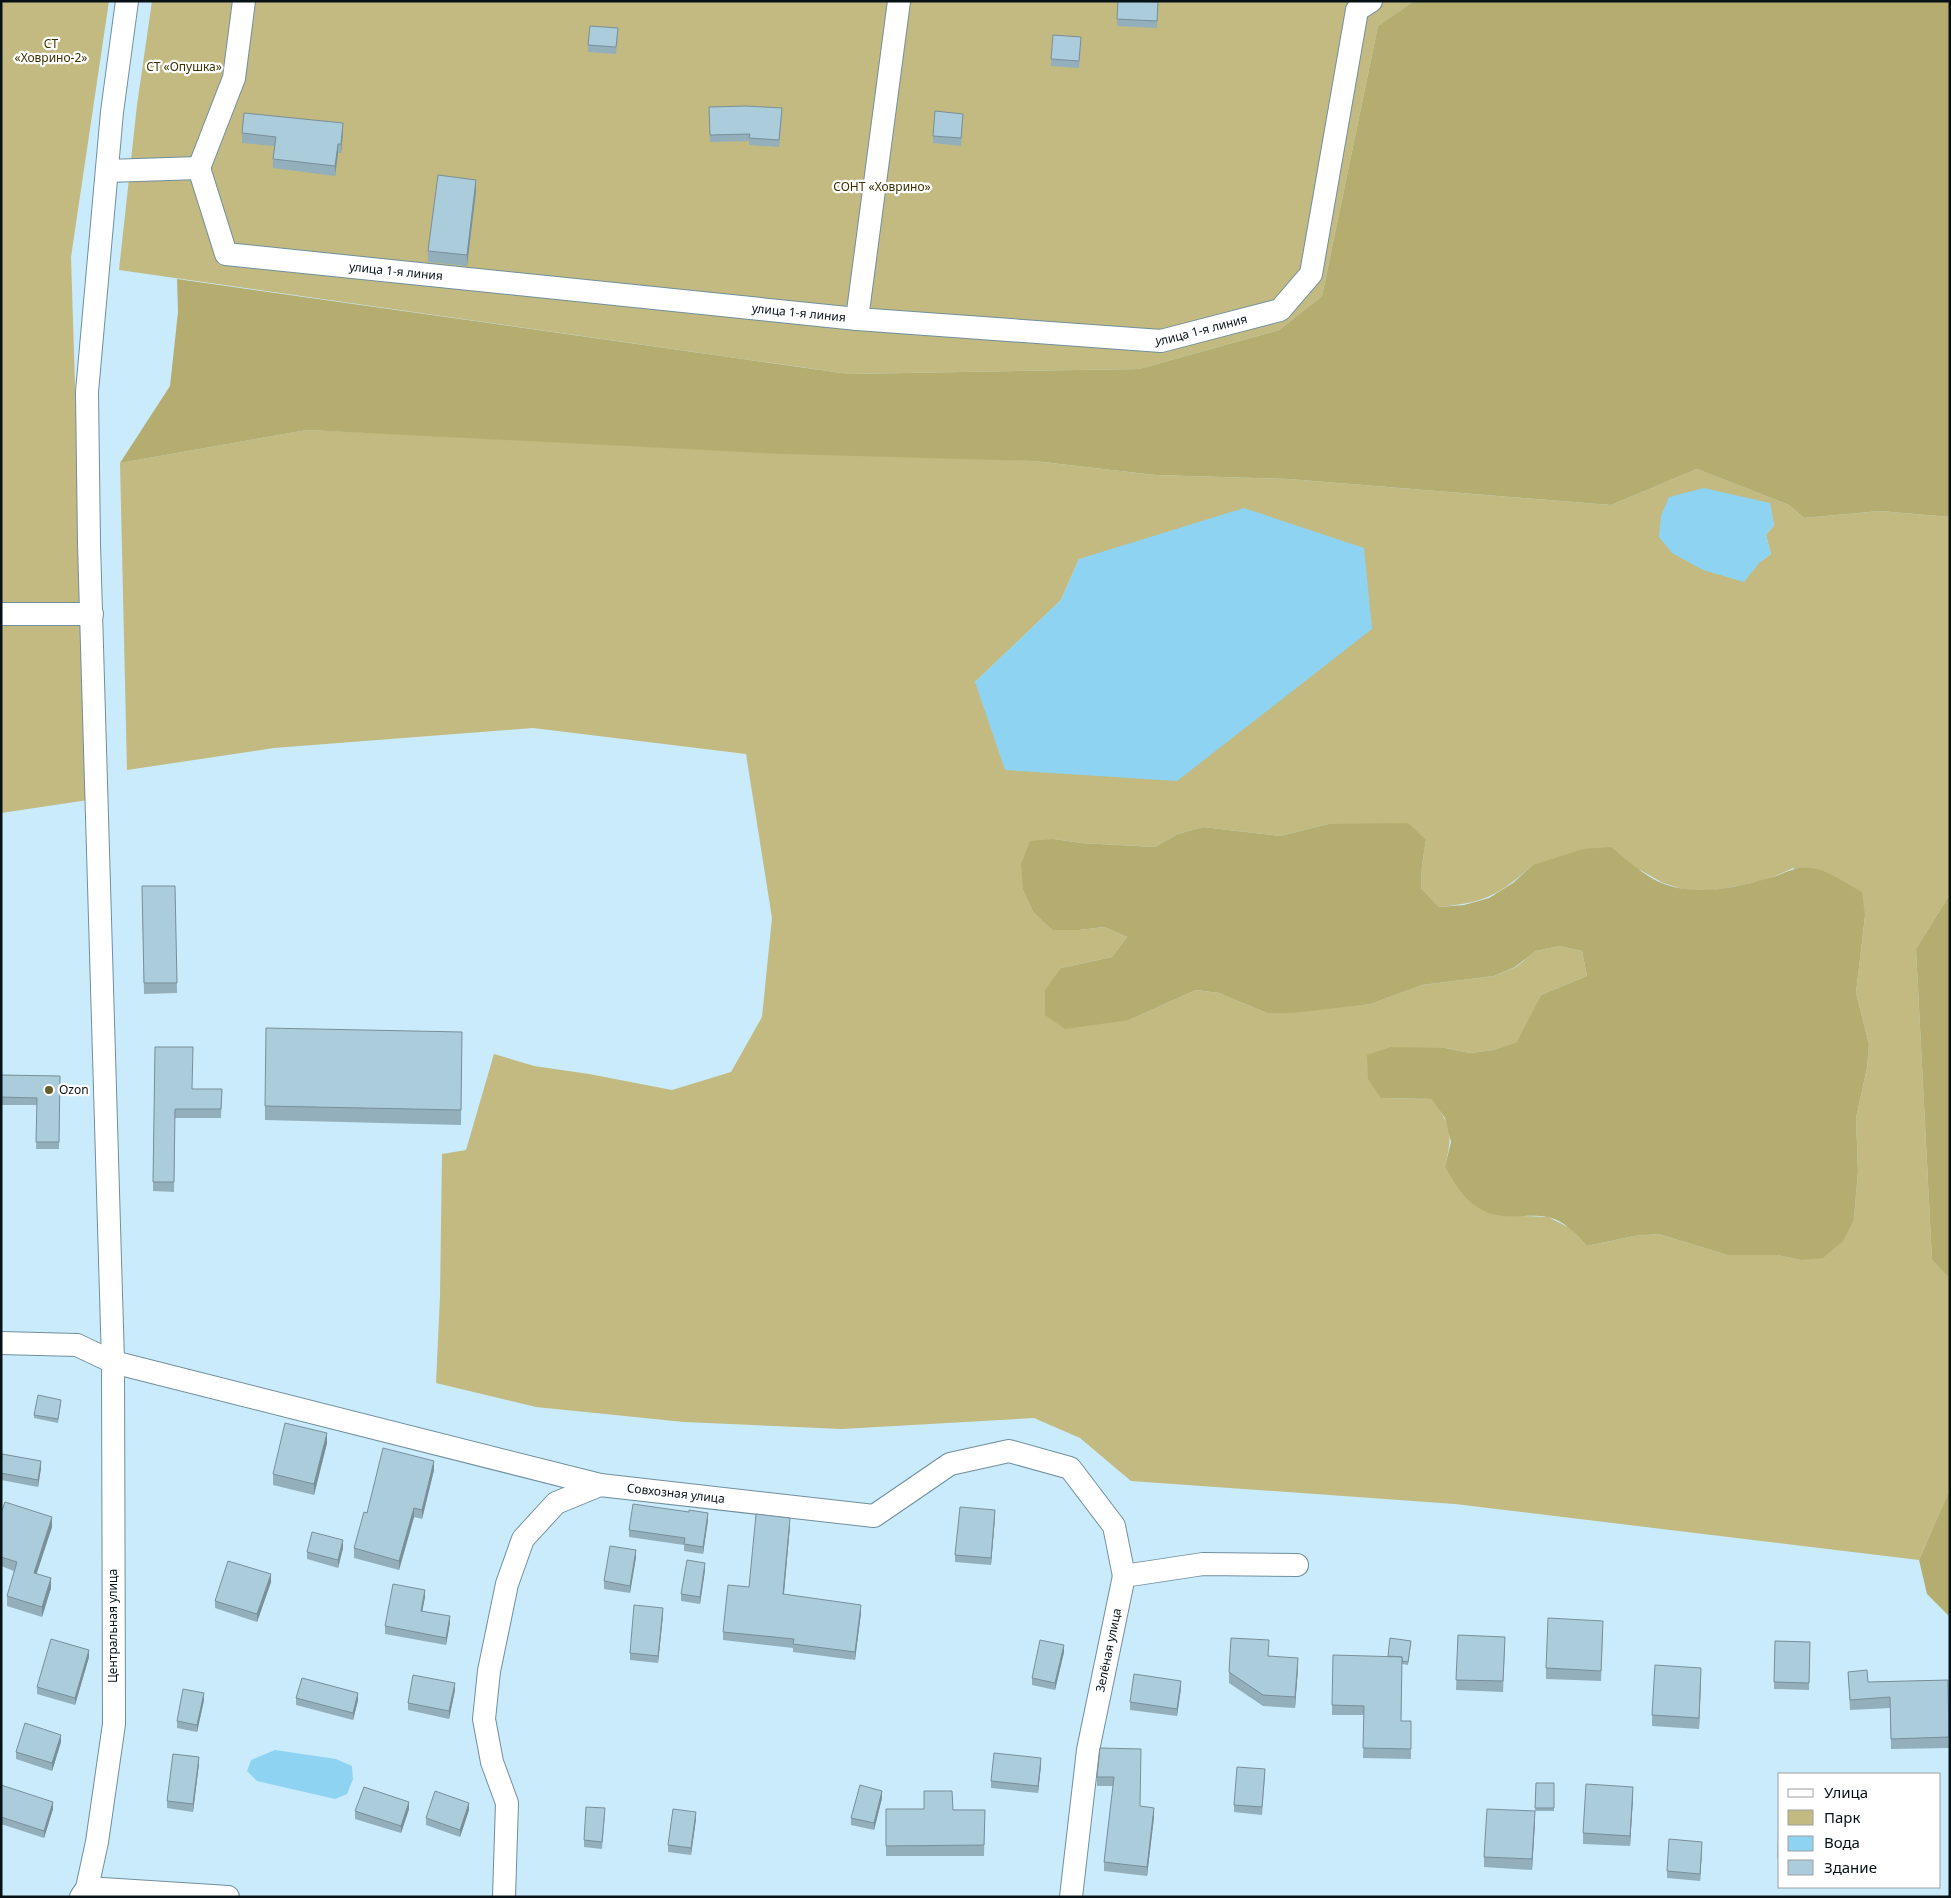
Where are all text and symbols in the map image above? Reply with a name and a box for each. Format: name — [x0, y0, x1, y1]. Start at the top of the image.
park label: СТ «Ховрино-2» — [15, 35, 87, 66]
park label: СТ «Опушка» — [146, 58, 222, 75]
park label: СОНТ «Ховрино» — [833, 178, 931, 195]
street label: улица 1-я линия — [348, 258, 444, 284]
street label: улица 1-я линия — [751, 299, 847, 326]
street label: улица 1-я линия — [1155, 310, 1249, 349]
place label: Ozon — [59, 1081, 89, 1098]
marker: Ozon — [43, 1084, 55, 1096]
street label: Совхозная улица — [626, 1479, 726, 1507]
street label: Центральная улица — [104, 1569, 121, 1683]
street label: Зелёная улица — [1091, 1606, 1125, 1694]
legend — [1778, 1773, 1941, 1888]
text: Улица — [1824, 1782, 1868, 1802]
text: Парк — [1824, 1807, 1860, 1827]
text: Вода — [1824, 1832, 1860, 1852]
text: Здание — [1824, 1857, 1877, 1877]

